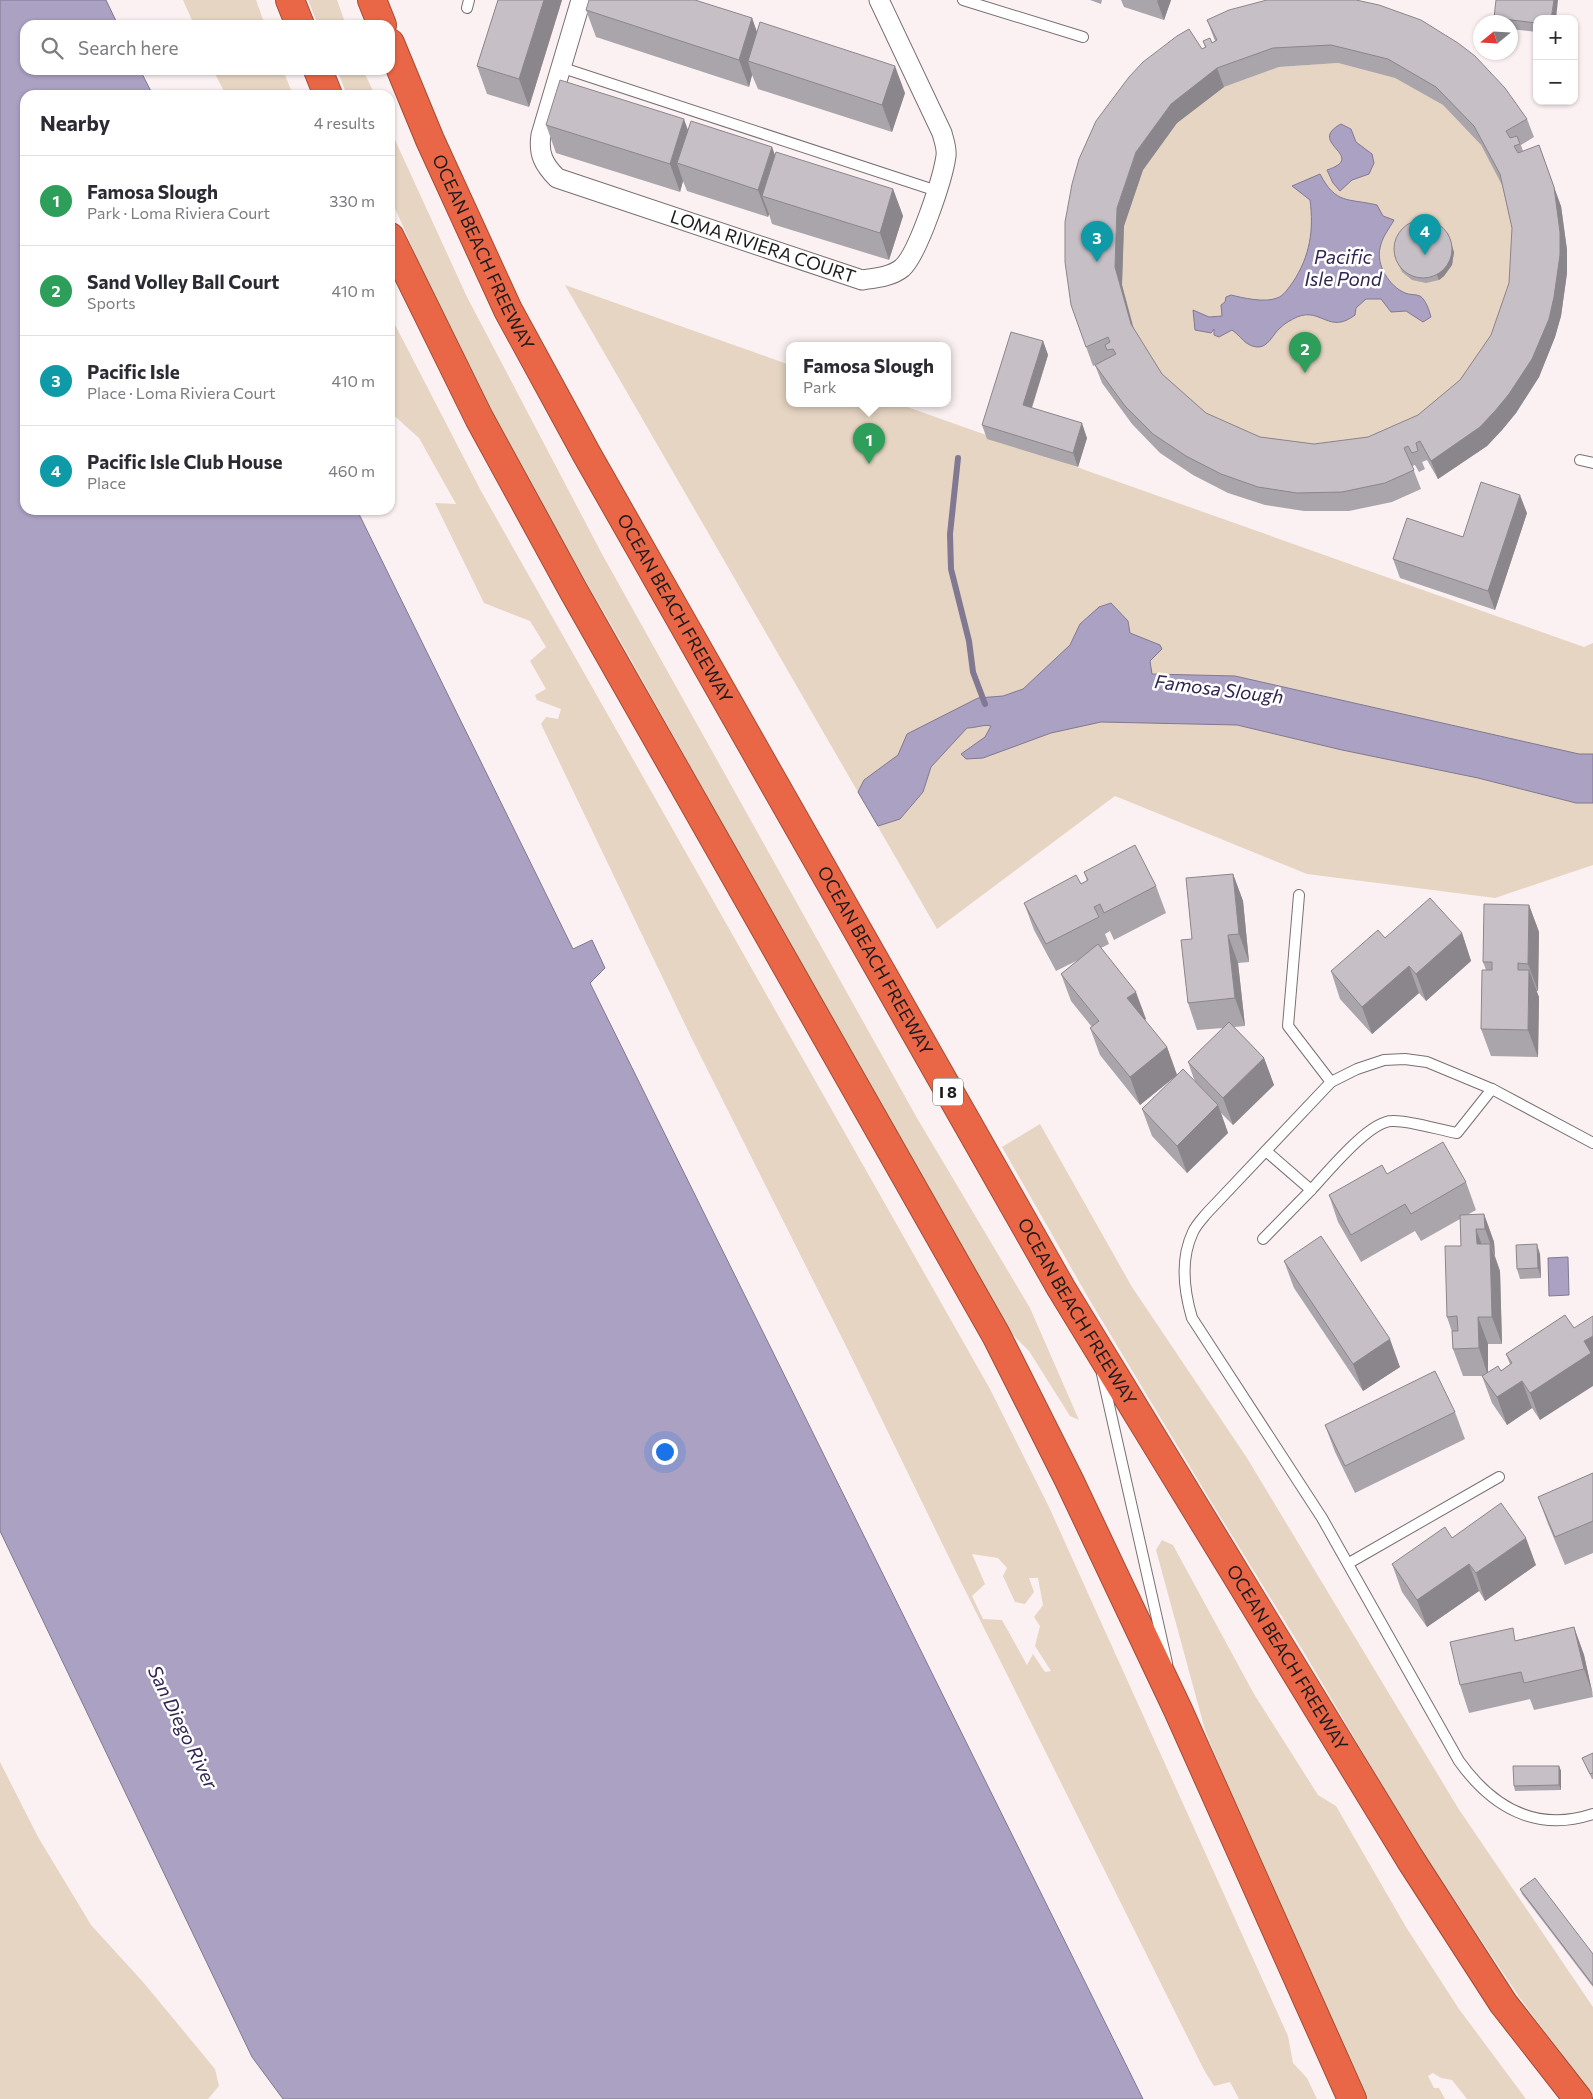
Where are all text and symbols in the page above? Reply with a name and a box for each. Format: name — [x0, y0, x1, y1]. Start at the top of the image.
north arrow — [1473, 15, 1518, 60]
map controls — [1533, 15, 1578, 105]
button: + — [1533, 15, 1578, 60]
search box — [20, 20, 395, 75]
icon: search — [38, 34, 66, 62]
text: Search here — [78, 36, 178, 59]
button: − — [1533, 60, 1578, 105]
text: Nearby — [40, 110, 110, 135]
text: 4 results — [314, 113, 375, 132]
street label: OCEAN BEACH FREEWAY — [428, 150, 540, 354]
text: Famosa Slough — [87, 180, 218, 203]
text: 1 — [52, 191, 60, 210]
text: 330 m — [329, 191, 375, 210]
text: Park · Loma Riviera Court — [87, 203, 270, 222]
street label: LOMA RIVIERA COURT — [668, 205, 859, 287]
pin: 4 — [1409, 214, 1441, 255]
pin: 3 — [1081, 221, 1113, 262]
water label: Pacific Isle Pond — [1304, 245, 1383, 290]
text: Sand Volley Ball Court — [87, 270, 279, 293]
text: 2 — [51, 281, 61, 300]
text: 410 m — [332, 281, 375, 300]
text: Sports — [87, 293, 136, 312]
pin: 2 — [1289, 332, 1321, 373]
popup — [786, 342, 951, 407]
text: Famosa Slough — [803, 354, 934, 377]
text: Pacific Isle — [87, 360, 180, 383]
text: 3 — [51, 371, 61, 390]
text: 410 m — [332, 371, 375, 390]
text: Park — [803, 377, 836, 396]
text: Place · Loma Riviera Court — [87, 383, 276, 402]
pin: 1 — [853, 423, 885, 464]
text: Pacific Isle Club House — [87, 450, 283, 473]
text: 4 — [51, 461, 61, 480]
text: 460 m — [328, 461, 375, 480]
text: Place — [87, 473, 126, 492]
street label: OCEAN BEACH FREEWAY — [613, 510, 738, 707]
water label: Famosa Slough — [1153, 669, 1285, 708]
street label: OCEAN BEACH FREEWAY — [813, 862, 938, 1059]
road number: I 8 — [933, 1078, 963, 1106]
street label: OCEAN BEACH FREEWAY — [1013, 1214, 1142, 1409]
your location — [652, 1439, 678, 1465]
street label: OCEAN BEACH FREEWAY — [1223, 1560, 1353, 1755]
water label: San Diego River — [144, 1661, 224, 1793]

